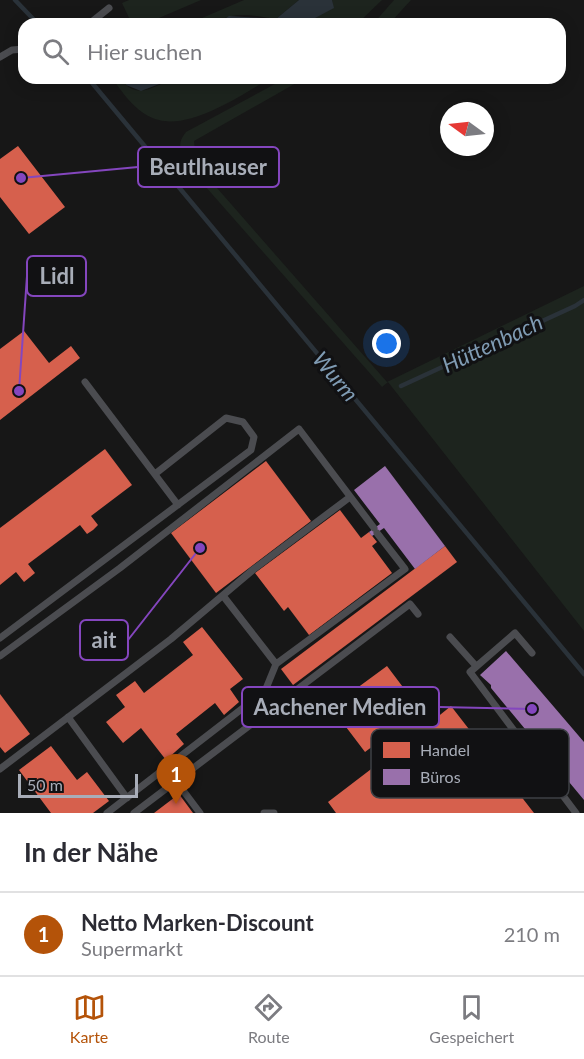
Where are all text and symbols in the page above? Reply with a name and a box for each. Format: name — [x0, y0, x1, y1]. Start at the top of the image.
search box — [18, 18, 566, 84]
icon: search — [39, 35, 72, 68]
text: Hier suchen — [87, 38, 202, 65]
north arrow — [440, 102, 494, 156]
callout: Beutlhauser — [138, 147, 279, 187]
text: Beutlhauser — [149, 153, 268, 180]
callout: Lidl — [27, 256, 86, 296]
text: Lidl — [40, 262, 74, 289]
water label: Hüttenbach — [437, 308, 547, 378]
your location — [372, 329, 401, 358]
water label: Wurm — [307, 346, 365, 406]
callout: ait — [80, 620, 128, 660]
text: ait — [92, 626, 117, 653]
callout: Aachener Medien — [242, 687, 439, 727]
text: Aachener Medien — [253, 693, 426, 720]
legend — [371, 729, 569, 798]
text: Handel — [420, 740, 470, 759]
pin: 1 — [156, 754, 195, 804]
text: Büros — [420, 767, 461, 786]
scale bar — [18, 771, 138, 798]
text: 50 m — [27, 775, 63, 794]
text: In der Nähe — [24, 836, 158, 868]
text: Netto Marken-Discount — [81, 909, 314, 936]
text: 1 — [38, 922, 49, 946]
text: 210 m — [504, 922, 560, 946]
text: Supermarkt — [81, 936, 183, 960]
tab: Karte — [70, 991, 108, 1046]
tab: Route — [248, 991, 290, 1046]
tab: Gespeichert — [429, 991, 514, 1046]

